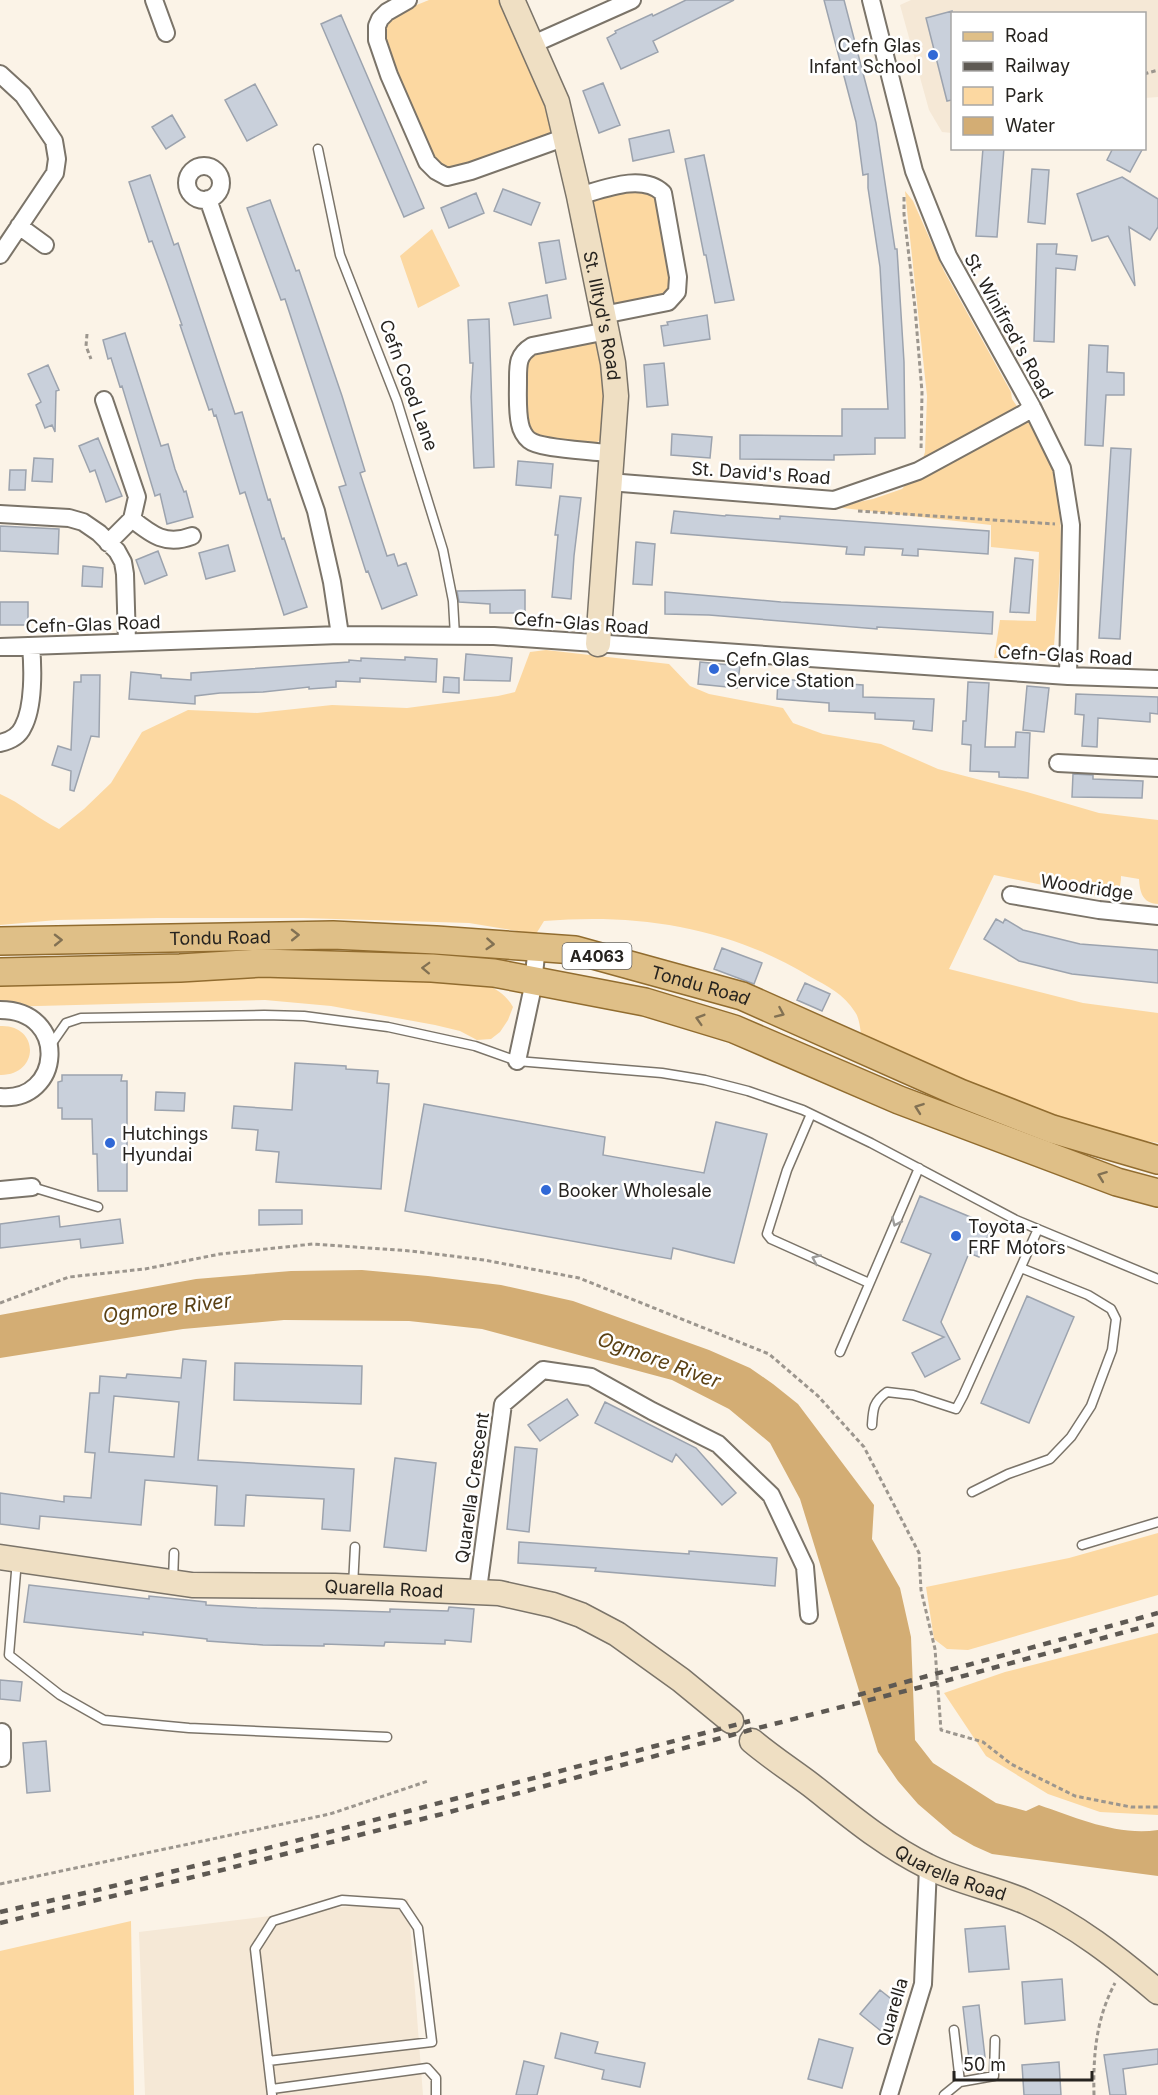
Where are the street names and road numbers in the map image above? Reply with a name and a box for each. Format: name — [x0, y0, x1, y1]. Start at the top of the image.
street label: St. Illtyd's Road — [580, 249, 625, 381]
street label: St. Winifred's Road — [960, 250, 1058, 402]
street label: Cefn Coed Lane — [376, 317, 442, 453]
street label: St. David's Road — [691, 458, 831, 488]
street label: Cefn-Glas Road — [513, 608, 649, 638]
street label: Cefn-Glas Road — [25, 611, 161, 637]
street label: Cefn-Glas Road — [997, 641, 1133, 669]
street label: Woodridge — [1039, 870, 1135, 904]
street label: Tondu Road — [169, 926, 271, 948]
road number: A4063 — [562, 943, 632, 969]
street label: Tondu Road — [649, 961, 754, 1009]
street label: Quarella Crescent — [451, 1411, 493, 1565]
street label: Quarella Road — [324, 1575, 444, 1601]
street label: Quarella Road — [891, 1840, 1009, 1904]
street label: Quarella — [872, 1975, 912, 2049]

